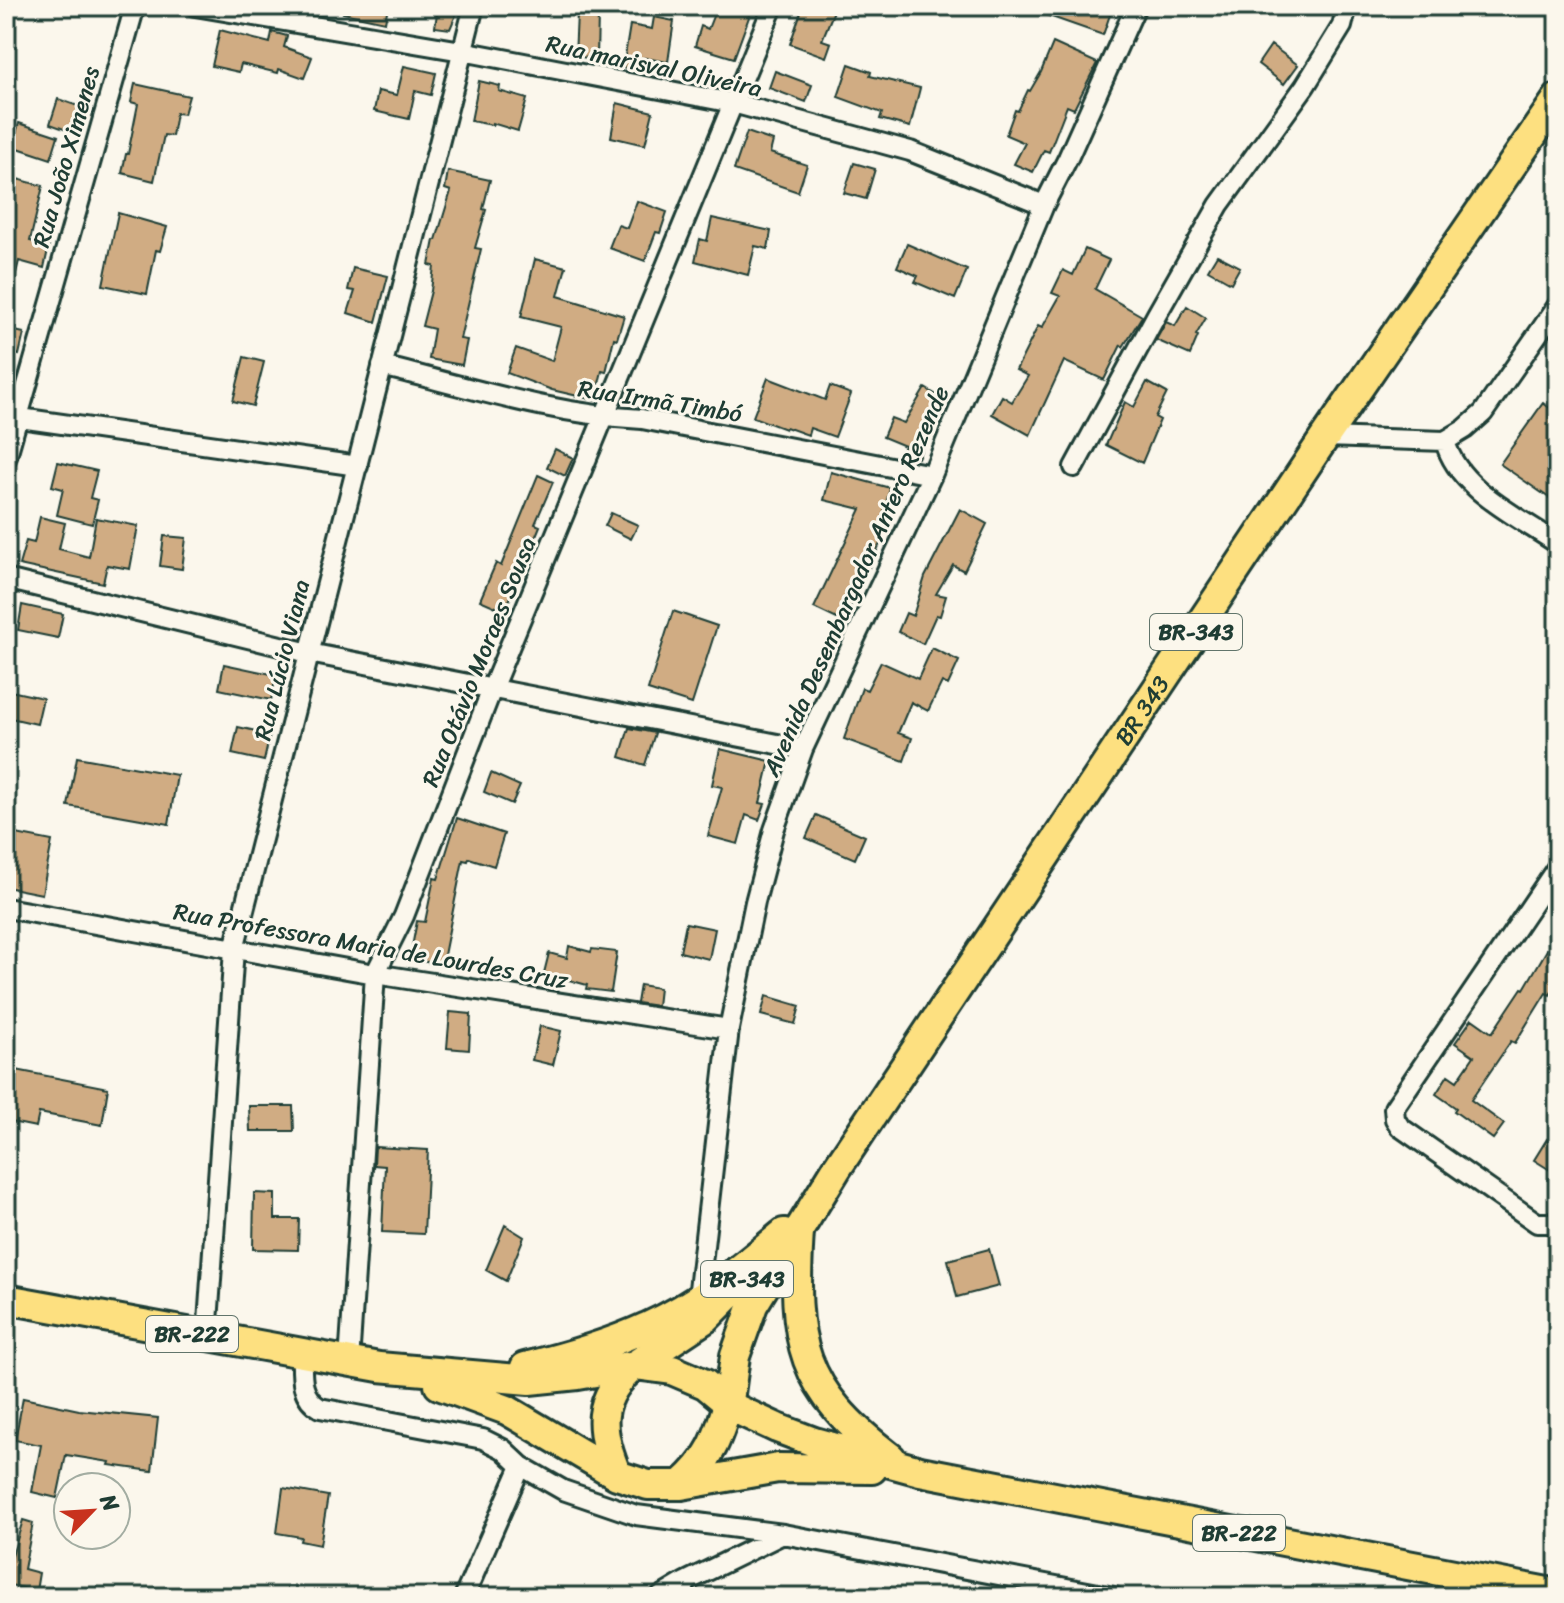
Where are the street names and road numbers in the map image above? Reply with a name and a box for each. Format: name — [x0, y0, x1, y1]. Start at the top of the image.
street label: Rua marisval Oliveira — [542, 23, 766, 109]
street label: Rua João Ximenes — [20, 61, 112, 253]
street label: Rua Irmã Timbó — [575, 367, 746, 435]
street label: Avenida Desembargador Antero Rezende — [750, 379, 961, 784]
street label: Rua Otávio Moraes Sousa — [410, 531, 548, 793]
street label: Rua Lúcio Viana — [242, 575, 322, 745]
road number: BR-343 — [1150, 614, 1242, 650]
street label: BR 343 — [1103, 667, 1181, 755]
street label: Rua Professora Maria de Lourdes Cruz — [170, 891, 572, 1002]
road number: BR-343 — [701, 1261, 793, 1297]
road number: BR-222 — [146, 1316, 238, 1352]
road number: BR-222 — [1193, 1515, 1285, 1551]

